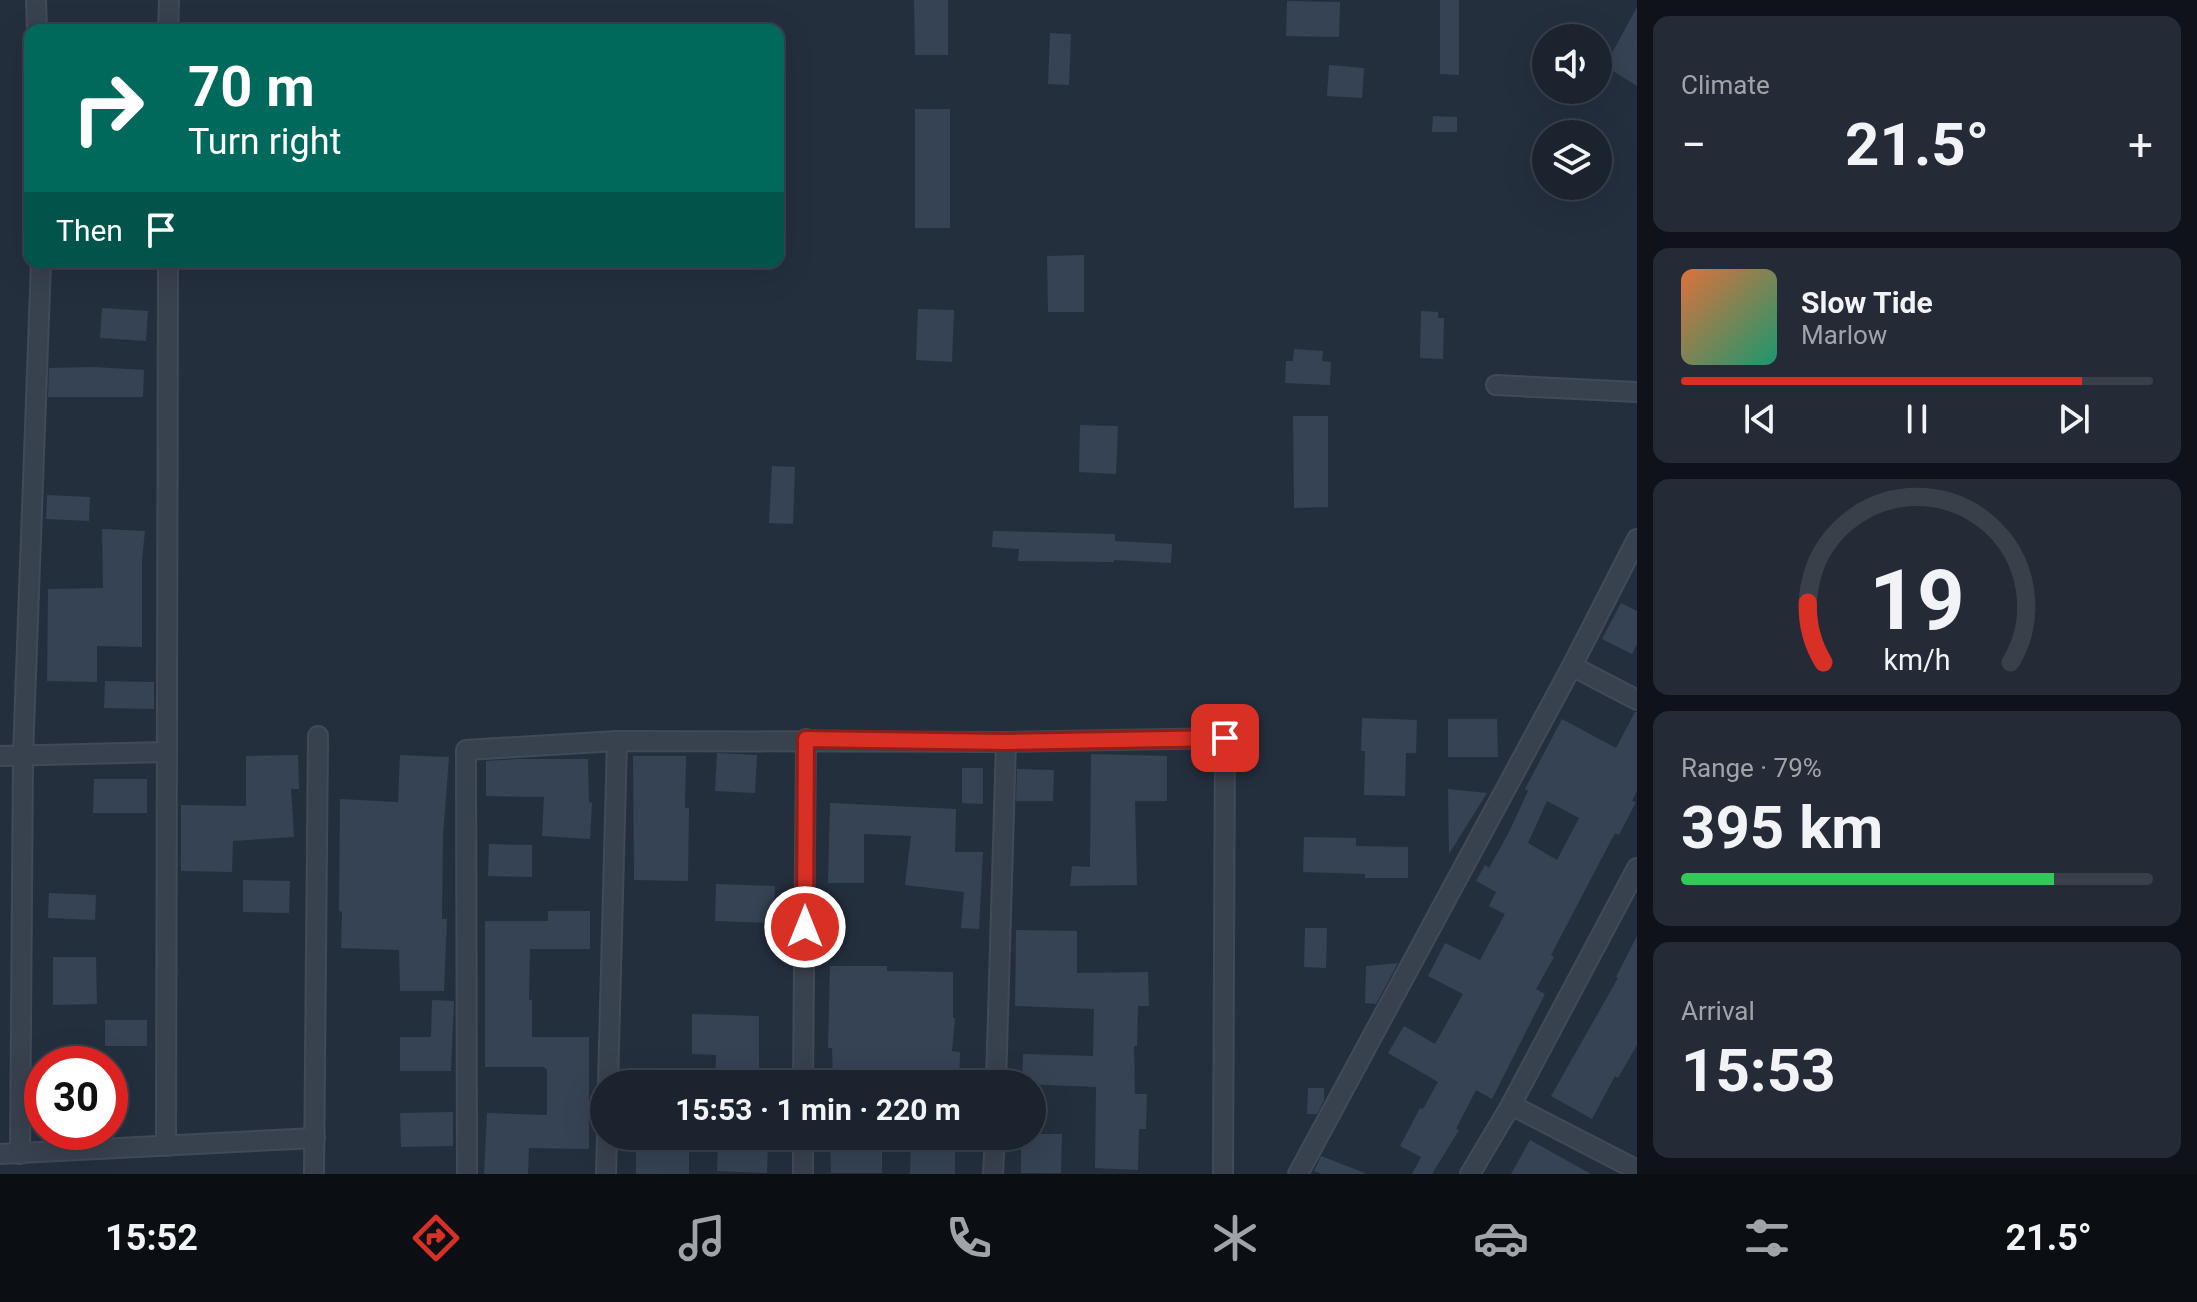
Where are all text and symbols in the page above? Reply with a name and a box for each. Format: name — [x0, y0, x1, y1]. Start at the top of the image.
map controls — [1532, 24, 1612, 200]
button: sound — [1532, 24, 1612, 104]
text: 70 m — [188, 54, 315, 120]
icon: right — [56, 56, 160, 160]
text: Climate — [1681, 70, 1770, 100]
text: 21.5° — [1845, 109, 1989, 180]
text: − — [1681, 119, 1706, 171]
text: + — [2128, 119, 2153, 171]
button: layers — [1532, 120, 1612, 200]
text: Turn right — [188, 121, 341, 163]
icon: arrive — [139, 208, 183, 252]
text: Then — [56, 213, 123, 248]
text: Slow Tide — [1801, 285, 1933, 320]
text: Marlow — [1801, 320, 1887, 350]
icon: previous — [1738, 397, 1782, 441]
icon: pause — [1895, 397, 1939, 441]
icon: next — [2052, 397, 2096, 441]
text: 19 — [1869, 552, 1965, 649]
text: km/h — [1883, 643, 1951, 677]
pin — [1191, 704, 1259, 772]
icon: arrive — [1203, 716, 1247, 760]
text: Range · 79% — [1681, 753, 1822, 783]
text: 395 km — [1681, 792, 1883, 863]
position arrow — [763, 885, 847, 969]
text: Arrival — [1681, 996, 1755, 1026]
text: 15:53 — [1681, 1035, 1836, 1106]
speed limit sign: 30 — [24, 1046, 128, 1150]
text: 15:53 · 1 min · 220 m — [675, 1092, 961, 1127]
icon: directions — [408, 1210, 464, 1266]
icon: music — [674, 1210, 730, 1266]
icon: phone — [941, 1210, 997, 1266]
icon: climate — [1207, 1210, 1263, 1266]
icon: car — [1473, 1210, 1529, 1266]
icon: filters — [1739, 1210, 1795, 1266]
text: 15:52 — [105, 1217, 198, 1259]
text: 21.5° — [2005, 1217, 2092, 1259]

